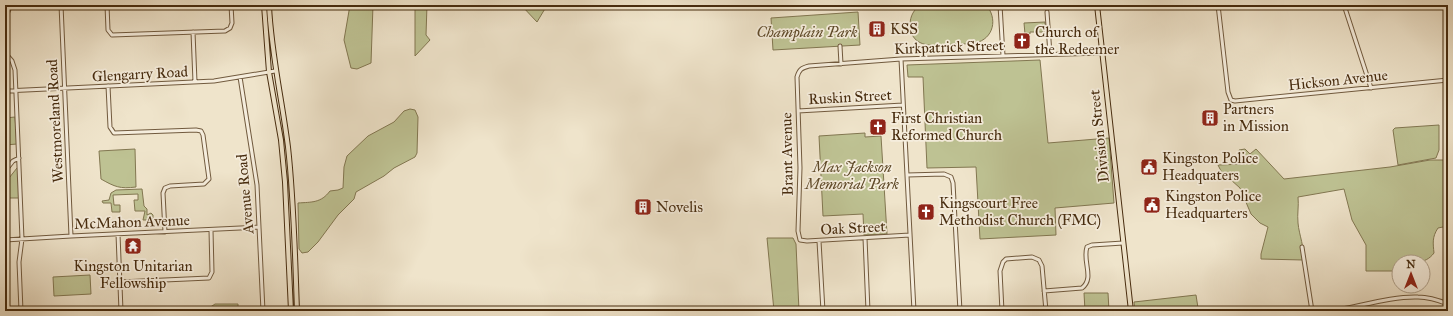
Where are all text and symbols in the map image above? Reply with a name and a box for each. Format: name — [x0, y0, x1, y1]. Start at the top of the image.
building icon: KSS — [867, 19, 887, 39]
place label: KSS — [890, 20, 918, 38]
park label: Champlain Park — [757, 23, 858, 42]
place label: Church of the Redeemer — [1035, 23, 1120, 58]
church icon: Church of the Redeemer — [1012, 31, 1032, 51]
street label: Kirkpatrick Street — [894, 36, 1005, 58]
street label: Westmoreland Road — [43, 58, 67, 183]
street label: Glengarry Road — [92, 62, 189, 86]
street label: Hickson Avenue — [1287, 66, 1389, 94]
street label: Ruskin Street — [808, 86, 893, 108]
street label: Division Street — [1085, 88, 1113, 183]
place label: Partners in Mission — [1223, 100, 1289, 135]
building icon: Partners in Mission — [1200, 108, 1220, 128]
place label: First Christian Reformed Church — [891, 109, 1003, 144]
street label: Brant Avenue — [777, 112, 797, 196]
church icon: First Christian Reformed Church — [868, 117, 888, 137]
place label: Kingston Police Headquaters — [1162, 149, 1258, 185]
street label: Avenue Road — [232, 153, 258, 236]
public building icon: Kingston Police Headquaters — [1139, 157, 1159, 177]
park label: Max Jackson Memorial Park — [803, 158, 899, 193]
place label: Kingston Police Headquarters — [1165, 187, 1261, 223]
place label: Kingscourt Free Methodist Church (FMC) — [939, 194, 1101, 230]
public building icon: Kingston Police Headquarters — [1142, 195, 1162, 215]
building icon: Novelis — [633, 197, 653, 217]
place label: Novelis — [656, 198, 703, 216]
church icon: Kingscourt Free Methodist Church (FMC) — [916, 202, 936, 222]
street label: McMahon Avenue — [74, 211, 190, 233]
street label: Oak Street — [820, 217, 887, 239]
temple icon: Kingston Unitarian Fellowship — [123, 236, 143, 256]
north arrow — [1391, 254, 1431, 294]
place label: Kingston Unitarian Fellowship — [73, 257, 193, 292]
text: N — [1406, 258, 1416, 271]

